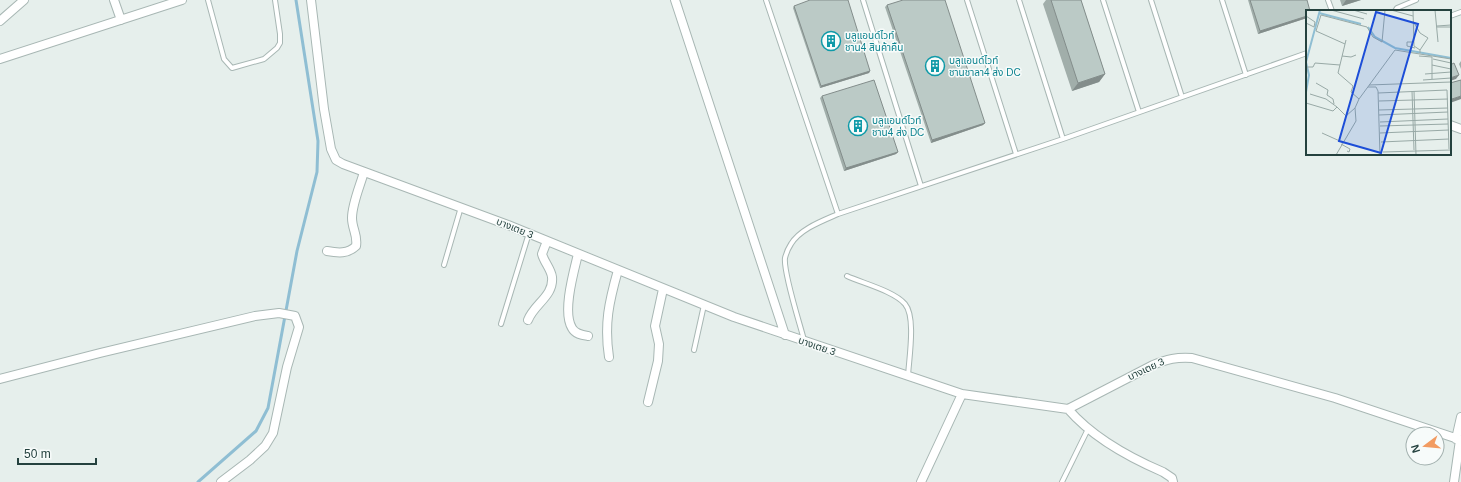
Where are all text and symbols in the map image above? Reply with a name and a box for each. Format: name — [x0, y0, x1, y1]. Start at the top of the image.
inset map — [1306, 10, 1451, 155]
building icon: บลูแอนด์ไวท์ ชาน4 สินค้าคืน — [820, 30, 842, 52]
place label: บลูแอนด์ไวท์ ชาน4 สินค้าคืน — [845, 30, 903, 53]
building icon: บลูแอนด์ไวท์ ชานชาลา4 ส่ง DC — [924, 55, 946, 77]
place label: บลูแอนด์ไวท์ ชานชาลา4 ส่ง DC — [949, 55, 1021, 78]
building icon: บลูแอนด์ไวท์ ชาน4 ส่ง DC — [847, 115, 869, 137]
place label: บลูแอนด์ไวท์ ชาน4 ส่ง DC — [872, 115, 924, 138]
street label: บางเตย 3 — [495, 216, 536, 241]
street label: บางเตย 3 — [797, 334, 838, 358]
street label: บางเตย 3 — [1126, 356, 1166, 382]
north arrow — [1405, 426, 1445, 466]
scale bar — [18, 440, 96, 466]
text: N — [1409, 443, 1422, 454]
text: 50 m — [24, 447, 51, 461]

